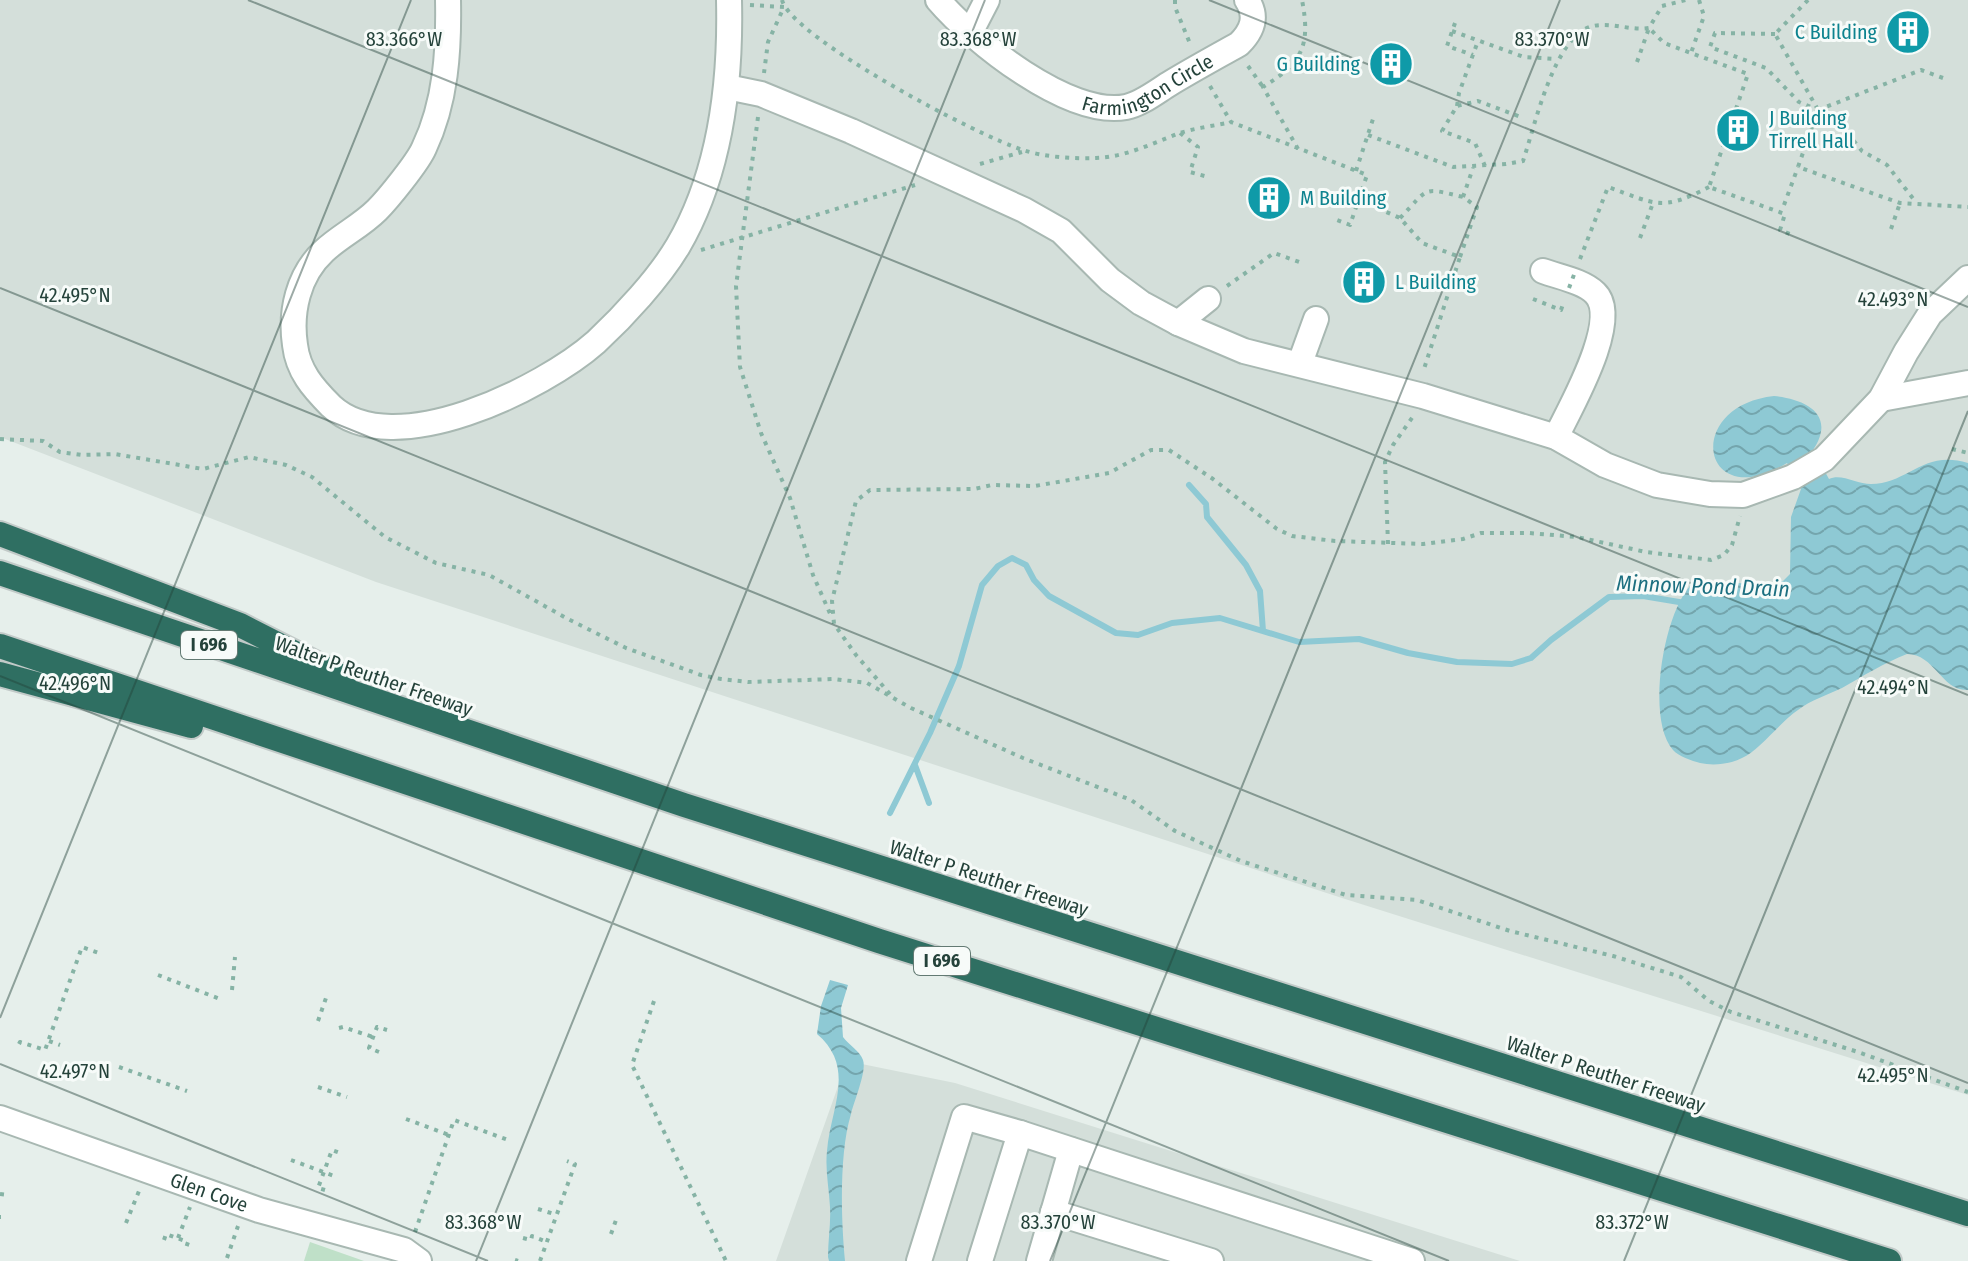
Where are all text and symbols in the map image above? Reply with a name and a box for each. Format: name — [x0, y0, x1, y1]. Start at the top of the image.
building icon: C Building — [1884, 8, 1932, 56]
place label: C Building — [1795, 20, 1878, 44]
text: 83.366°W — [366, 27, 442, 51]
text: 83.368°W — [940, 27, 1016, 51]
text: 83.370°W — [1514, 27, 1590, 51]
building icon: G Building — [1367, 40, 1415, 88]
street label: Farmington Circle — [1079, 49, 1217, 120]
place label: G Building — [1277, 52, 1361, 76]
building icon: J Building Tirrell Hall — [1714, 106, 1762, 154]
place label: J Building Tirrell Hall — [1769, 106, 1854, 153]
building icon: M Building — [1245, 174, 1293, 222]
place label: M Building — [1300, 186, 1387, 210]
building icon: L Building — [1340, 258, 1388, 306]
place label: L Building — [1395, 270, 1476, 294]
text: 42.495°N — [39, 283, 111, 307]
text: 42.493°N — [1858, 287, 1928, 311]
water label: Minnow Pond Drain — [1616, 569, 1790, 603]
road number: I 696 — [181, 631, 237, 659]
street label: Walter P Reuther Freeway — [272, 631, 476, 721]
text: 42.496°N — [39, 671, 111, 695]
text: 42.494°N — [1857, 675, 1929, 699]
street label: Walter P Reuther Freeway — [887, 835, 1091, 921]
road number: I 696 — [914, 947, 970, 975]
street label: Walter P Reuther Freeway — [1504, 1031, 1708, 1117]
text: 42.497°N — [40, 1059, 110, 1083]
text: 42.495°N — [1857, 1063, 1929, 1087]
street label: Glen Cove — [167, 1167, 251, 1217]
text: 83.368°W — [445, 1210, 521, 1234]
text: 83.370°W — [1020, 1210, 1096, 1234]
text: 83.372°W — [1595, 1210, 1669, 1234]

